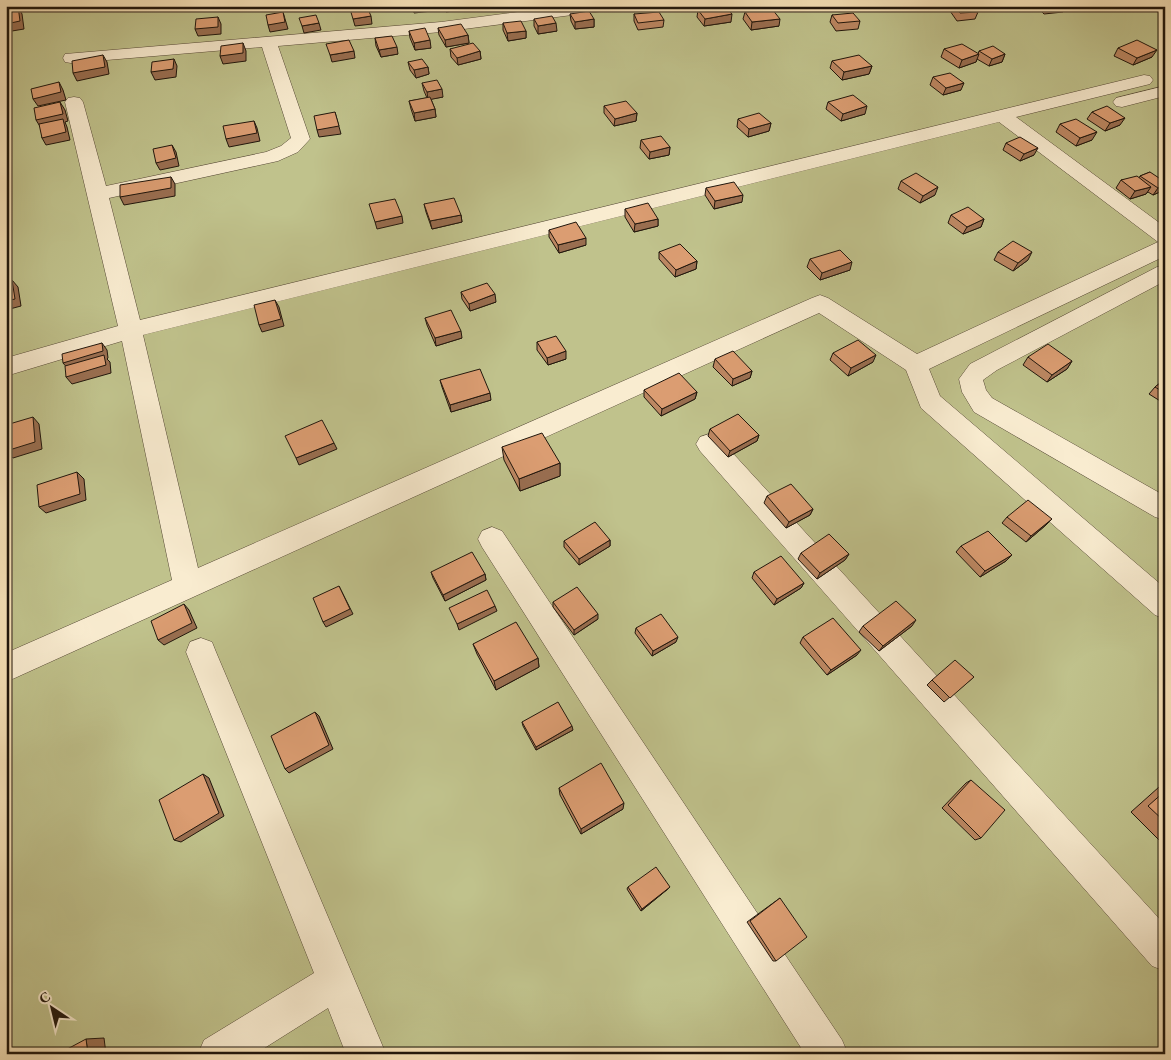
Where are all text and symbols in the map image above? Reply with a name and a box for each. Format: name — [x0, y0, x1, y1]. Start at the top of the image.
north arrow — [28, 982, 78, 1032]
text: С — [35, 987, 54, 1008]

